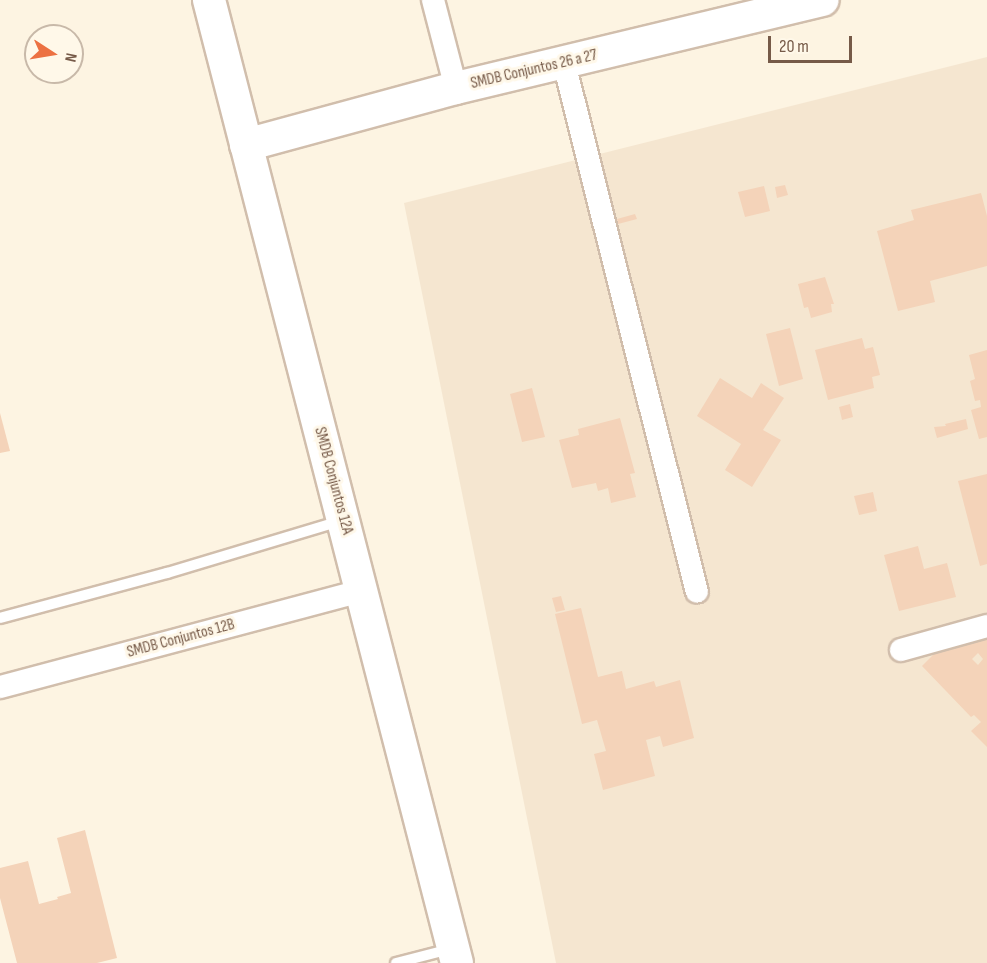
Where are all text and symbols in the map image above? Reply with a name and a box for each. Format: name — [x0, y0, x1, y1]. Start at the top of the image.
north arrow — [24, 24, 84, 84]
scale bar — [771, 24, 855, 62]
text: 20 m — [779, 36, 809, 57]
street label: SMDB Conjuntos 26 a 27 — [469, 46, 599, 94]
text: N — [60, 51, 80, 64]
street label: SMDB Conjuntos 12A — [309, 425, 357, 537]
street label: SMDB Conjuntos 12B — [125, 615, 237, 663]

